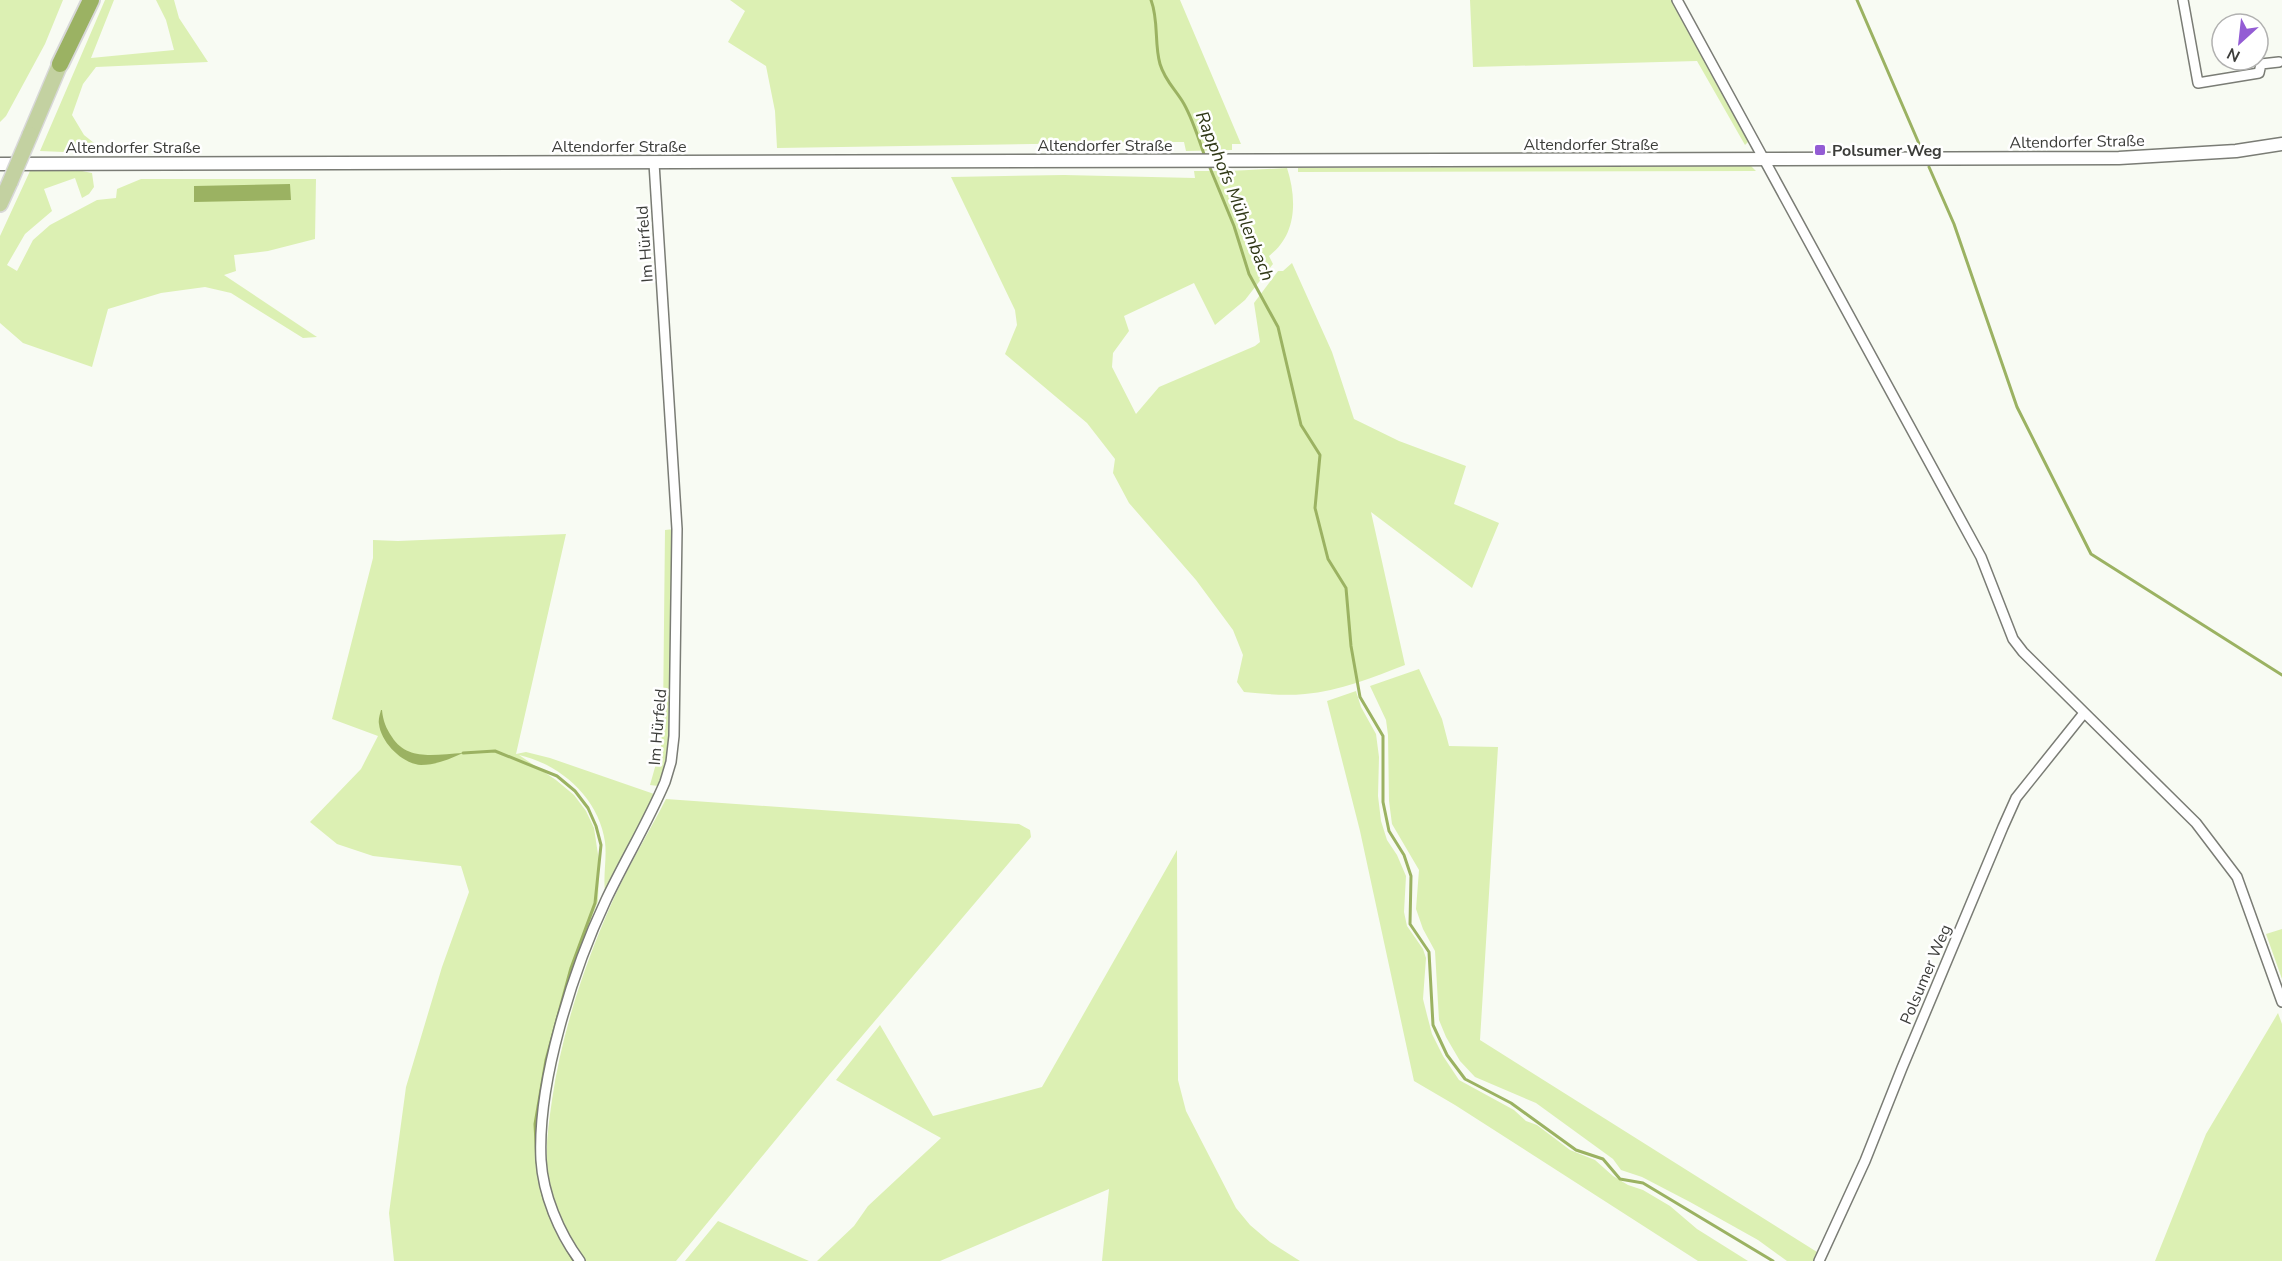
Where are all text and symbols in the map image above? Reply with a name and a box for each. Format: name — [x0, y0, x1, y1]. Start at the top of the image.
north arrow — [2210, 12, 2270, 72]
text: N — [2223, 42, 2244, 67]
water label: Rapphofs Mühlenbach — [1190, 107, 1280, 285]
street label: Altendorfer Straße — [2009, 130, 2145, 154]
street label: Altendorfer Straße — [1523, 134, 1659, 156]
street label: Altendorfer Straße — [1037, 135, 1173, 157]
street label: Altendorfer Straße — [551, 136, 687, 158]
street label: Altendorfer Straße — [65, 137, 201, 159]
place label: Polsumer Weg — [1832, 140, 1942, 162]
marker: Polsumer Weg — [1813, 143, 1827, 157]
street label: Im Hürfeld — [631, 205, 659, 283]
street label: Im Hürfeld — [644, 688, 672, 766]
street label: Polsumer Weg — [1895, 921, 1957, 1028]

